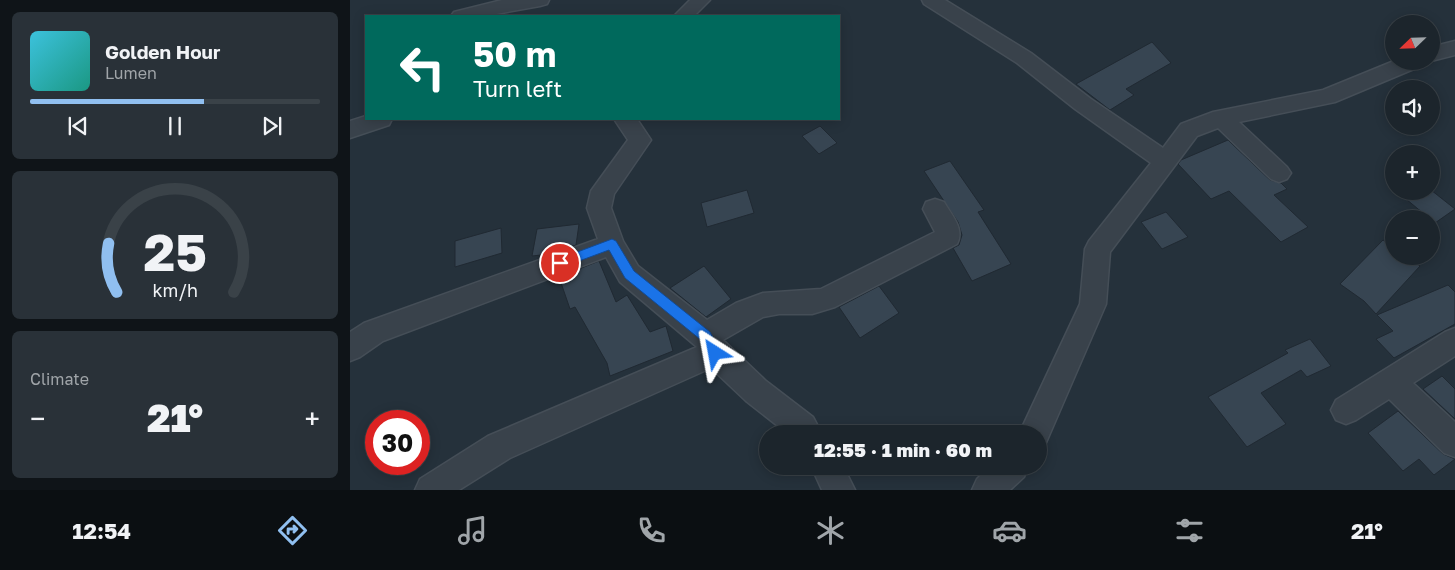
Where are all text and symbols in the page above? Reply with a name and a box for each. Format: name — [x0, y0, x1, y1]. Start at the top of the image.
north arrow — [1385, 15, 1440, 70]
map controls — [1385, 15, 1440, 265]
text: 50 m — [473, 33, 556, 75]
icon: left — [390, 35, 455, 100]
text: Golden Hour — [105, 40, 220, 63]
text: Lumen — [105, 63, 157, 83]
text: Turn left — [473, 75, 562, 102]
button: sound — [1385, 80, 1440, 135]
icon: previous — [64, 112, 92, 140]
icon: pause — [161, 112, 189, 140]
icon: next — [258, 112, 286, 140]
button: + — [1385, 145, 1440, 200]
button: − — [1385, 210, 1440, 265]
text: 25 — [143, 220, 207, 282]
pin — [539, 242, 581, 284]
icon: arrive — [546, 249, 574, 277]
text: km/h — [152, 279, 198, 301]
position arrow — [688, 326, 740, 378]
text: Climate — [30, 369, 89, 389]
text: 21° — [147, 395, 203, 440]
text: − — [30, 402, 45, 435]
text: + — [305, 402, 320, 435]
speed limit sign: 30 — [365, 410, 430, 475]
text: 12:55 · 1 min · 60 m — [814, 438, 992, 461]
icon: directions — [275, 513, 310, 548]
icon: music — [455, 513, 490, 548]
icon: phone — [634, 513, 669, 548]
icon: climate — [813, 513, 848, 548]
icon: car — [992, 513, 1027, 548]
icon: filters — [1172, 513, 1207, 548]
text: 12:54 — [72, 517, 131, 544]
text: 21° — [1351, 517, 1383, 544]

